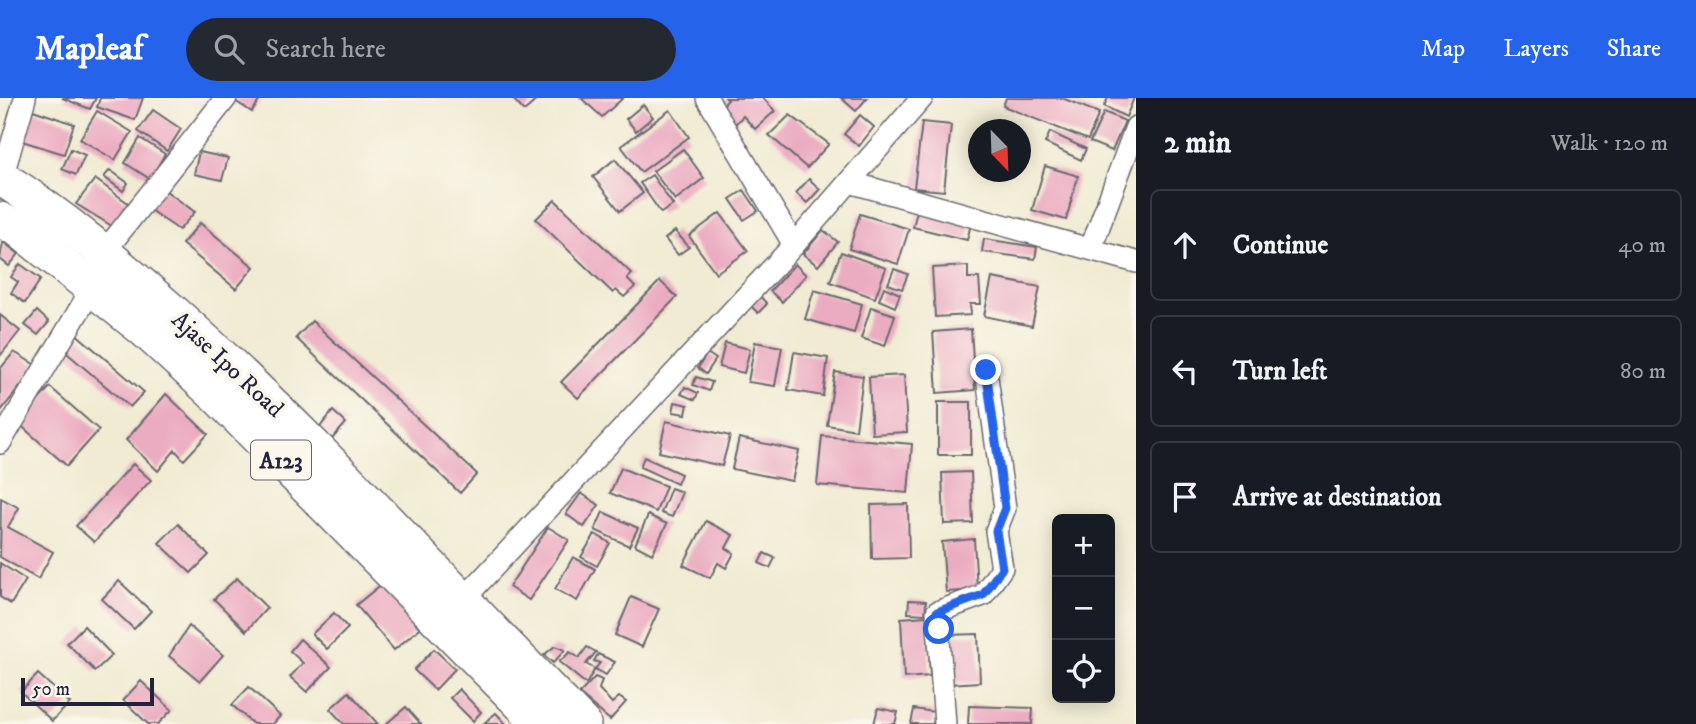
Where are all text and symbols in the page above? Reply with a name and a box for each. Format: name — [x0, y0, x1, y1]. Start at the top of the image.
search box — [186, 18, 676, 81]
text: Mapleaf — [35, 29, 144, 70]
icon: search — [210, 30, 248, 68]
text: Search here — [266, 33, 386, 66]
text: Map — [1421, 34, 1465, 64]
text: Layers — [1503, 34, 1569, 64]
text: Share — [1607, 34, 1661, 64]
north arrow — [968, 119, 1031, 182]
text: 2 min — [1164, 125, 1231, 162]
text: Walk · 120 m — [1550, 129, 1668, 158]
icon: ahead — [1166, 226, 1204, 264]
text: Continue — [1233, 229, 1328, 262]
text: 40 m — [1618, 231, 1666, 260]
street label: Ajase Ipo Road — [165, 305, 290, 424]
icon: left — [1166, 352, 1204, 390]
route end — [970, 354, 1001, 385]
text: Turn left — [1233, 355, 1327, 388]
text: 80 m — [1620, 357, 1666, 386]
road number: A123 — [251, 440, 311, 480]
icon: arrive — [1166, 478, 1204, 516]
text: Arrive at destination — [1233, 481, 1442, 514]
map controls — [1052, 514, 1115, 703]
button: + — [1052, 514, 1115, 577]
button: − — [1052, 577, 1115, 640]
route start — [923, 613, 954, 644]
button: locate — [1052, 640, 1115, 703]
scale bar — [21, 675, 154, 707]
text: 50 m — [32, 678, 70, 701]

